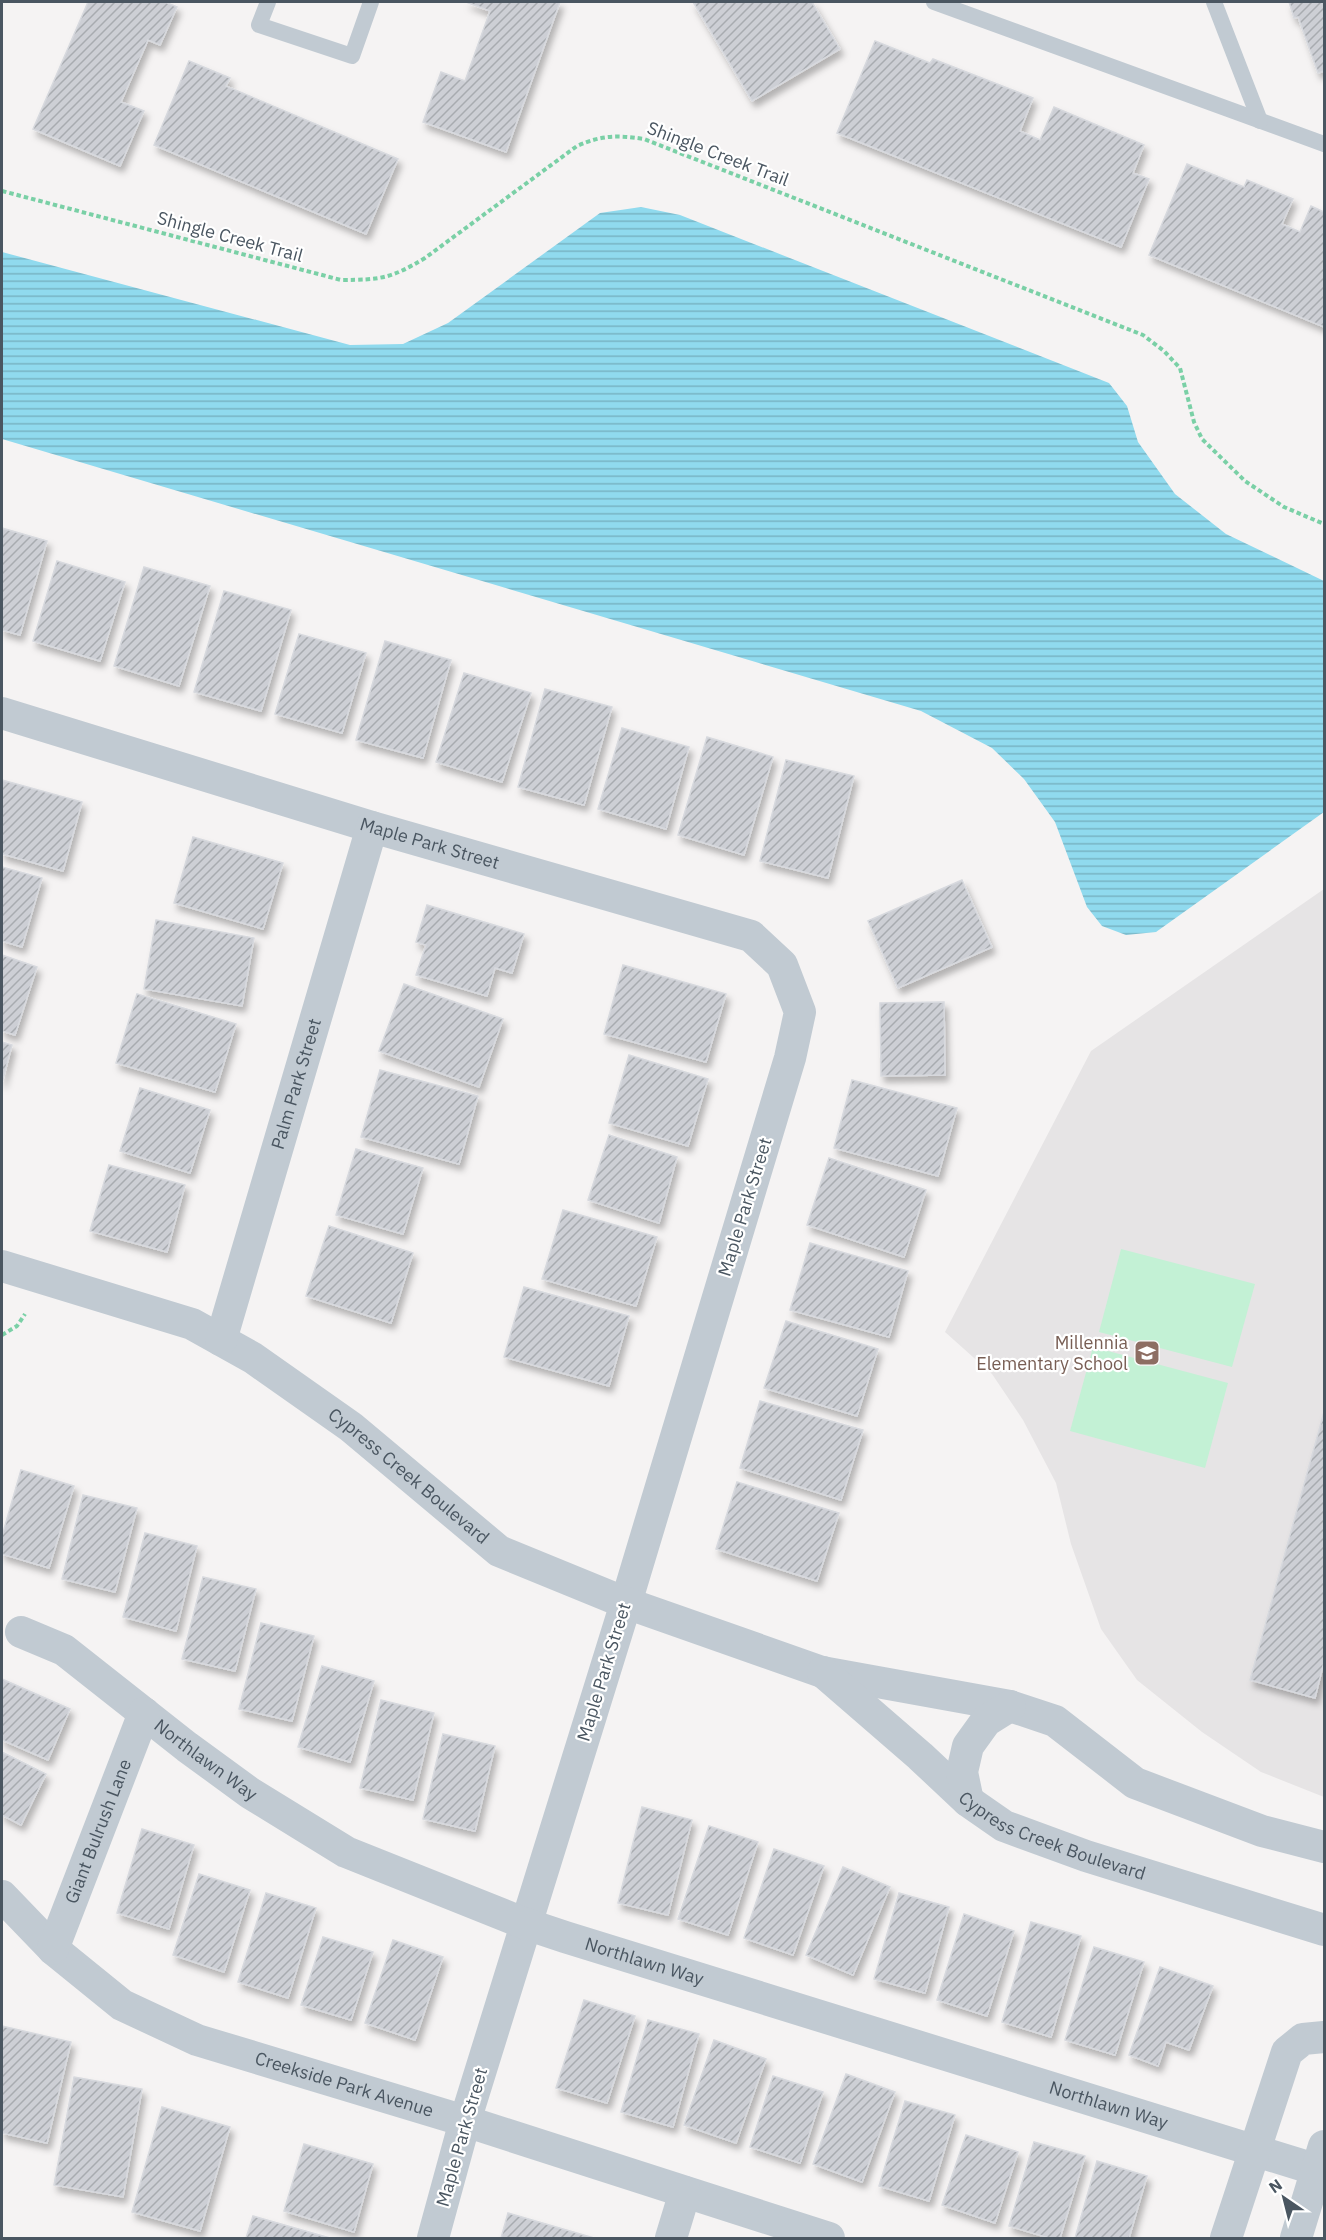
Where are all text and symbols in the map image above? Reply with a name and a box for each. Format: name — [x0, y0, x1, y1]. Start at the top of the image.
street label: Shingle Creek Trail — [644, 116, 792, 191]
street label: Shingle Creek Trail — [155, 206, 306, 267]
street label: Maple Park Street — [357, 812, 502, 874]
street label: Palm Park Street — [266, 1016, 326, 1152]
street label: Maple Park Street — [713, 1135, 777, 1279]
place label: Millennia Elementary School — [976, 1331, 1128, 1375]
school or university icon: Millennia Elementary School — [1132, 1338, 1162, 1368]
street label: Cypress Creek Boulevard — [324, 1403, 494, 1549]
street label: Maple Park Street — [572, 1600, 636, 1744]
street label: Northlawn Way — [150, 1714, 262, 1806]
street label: Giant Bulrush Lane — [60, 1756, 136, 1907]
street label: Cypress Creek Boulevard — [954, 1786, 1149, 1885]
street label: Northlawn Way — [582, 1932, 707, 1990]
street label: Creekside Park Avenue — [252, 2046, 437, 2122]
street label: Maple Park Street — [431, 2065, 492, 2209]
street label: Northlawn Way — [1047, 2076, 1171, 2134]
north arrow — [1254, 2168, 1314, 2228]
text: N — [1265, 2174, 1286, 2197]

